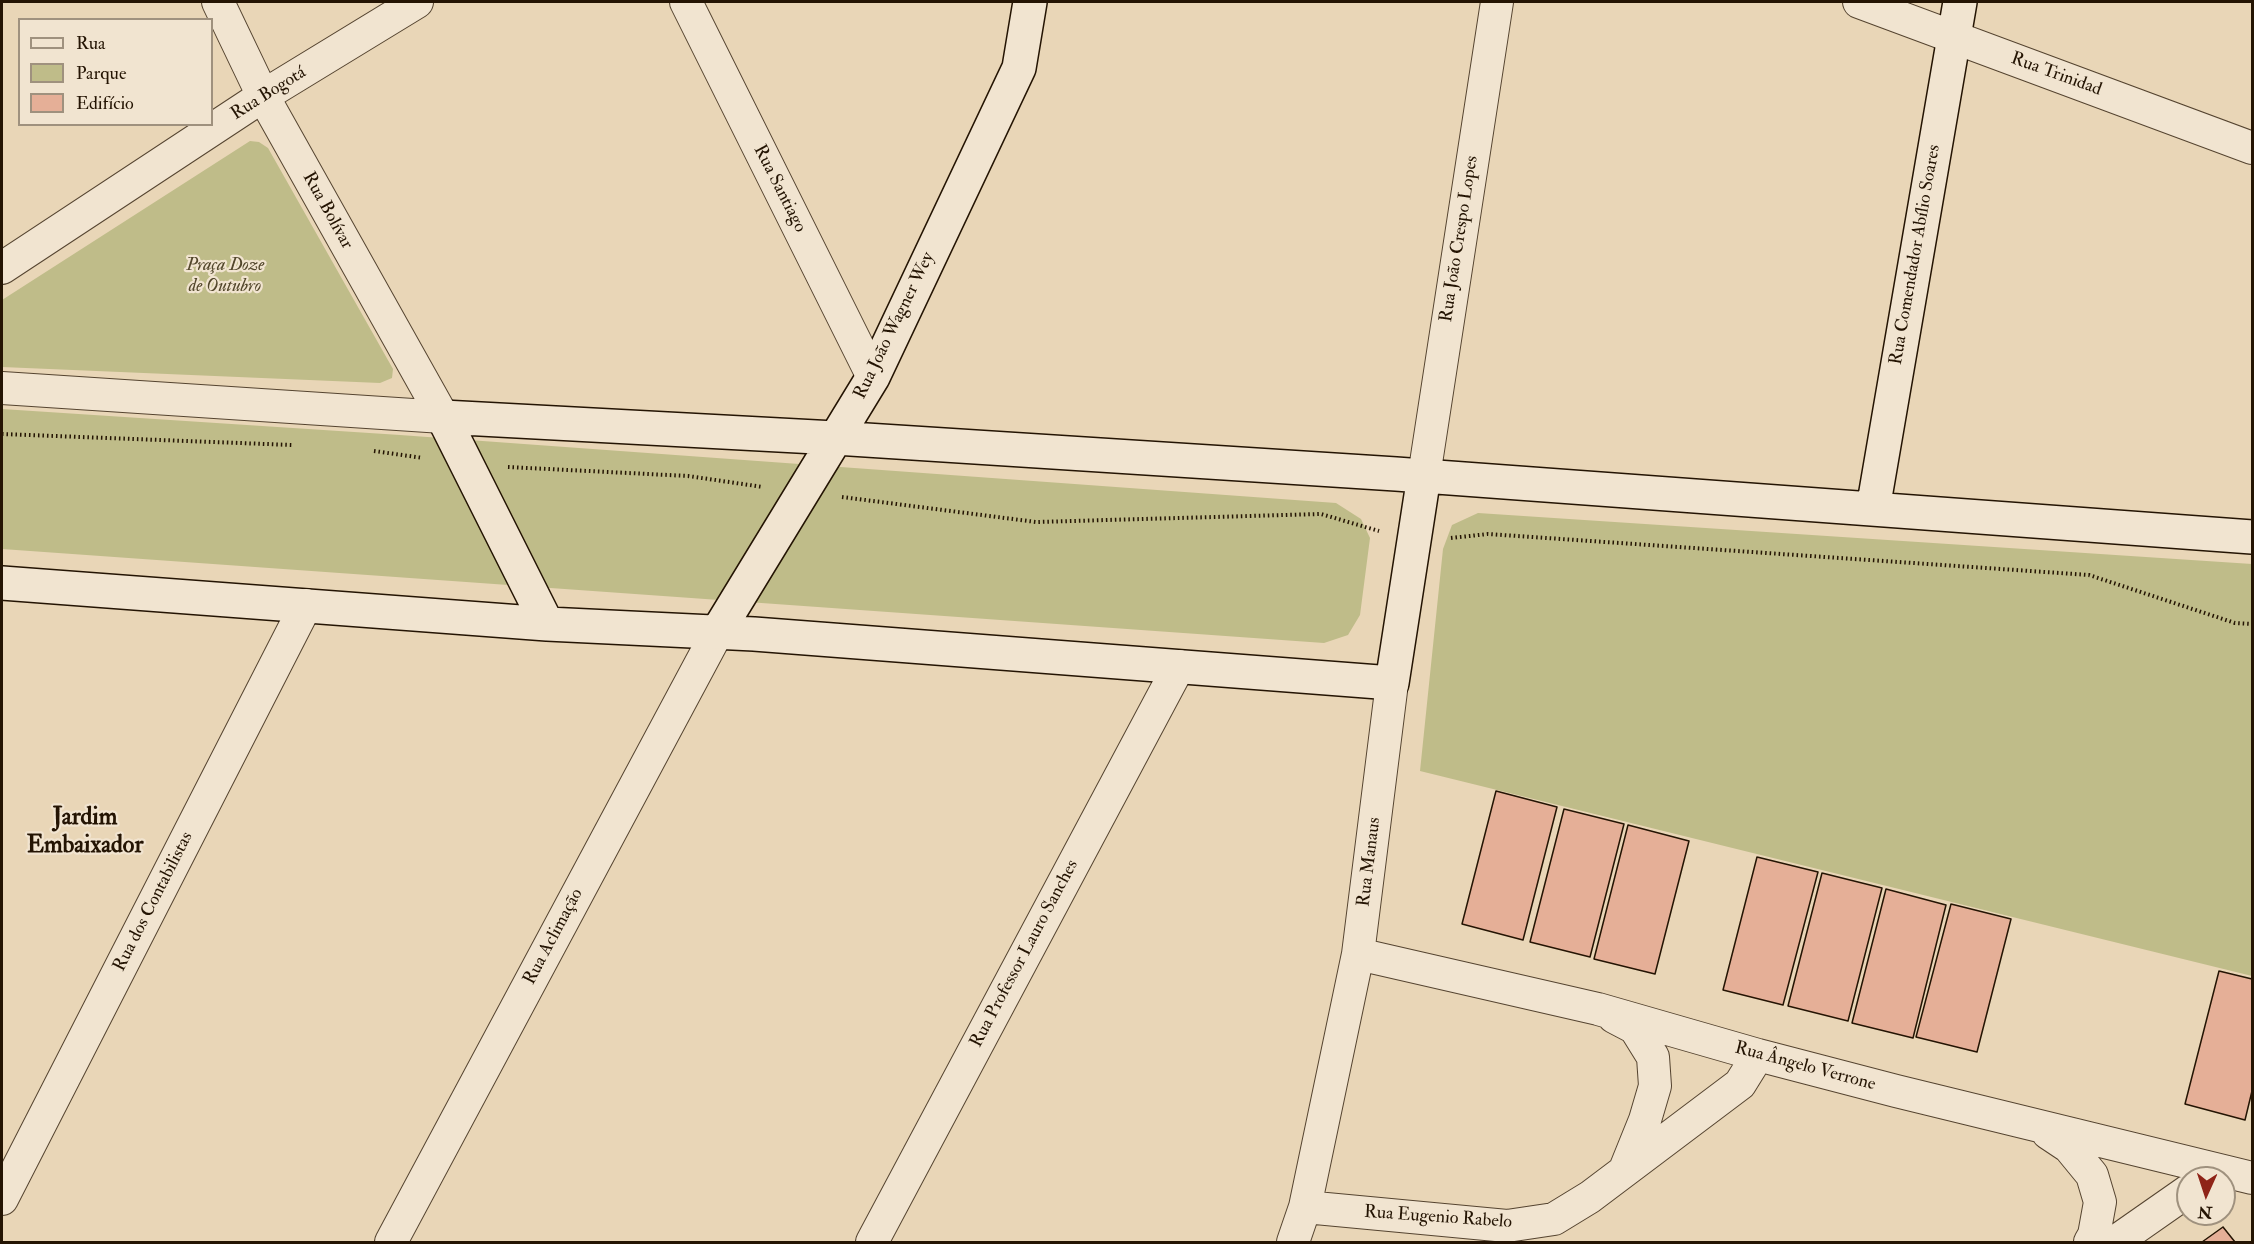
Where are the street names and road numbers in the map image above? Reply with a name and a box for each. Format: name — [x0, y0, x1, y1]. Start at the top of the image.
street label: Rua Trinidad — [2008, 49, 2104, 101]
street label: Rua Bogotá — [227, 62, 311, 126]
street label: Rua Santiago — [748, 142, 810, 236]
street label: Rua Comendador Abílio Soares — [1886, 143, 1946, 367]
street label: Rua João Crespo Lopes — [1436, 154, 1484, 324]
street label: Rua Bolívar — [297, 169, 357, 253]
street label: Rua João Wagner Wey — [850, 249, 940, 403]
street label: Rua Manaus — [1354, 816, 1386, 908]
street label: Rua dos Contabilistas — [110, 829, 198, 975]
street label: Rua Professor Lauro Sanches — [966, 856, 1084, 1052]
street label: Rua Aclimação — [520, 885, 588, 989]
street label: Rua Ângelo Verrone — [1732, 1038, 1878, 1096]
street label: Rua Eugenio Rabelo — [1363, 1202, 1513, 1234]

